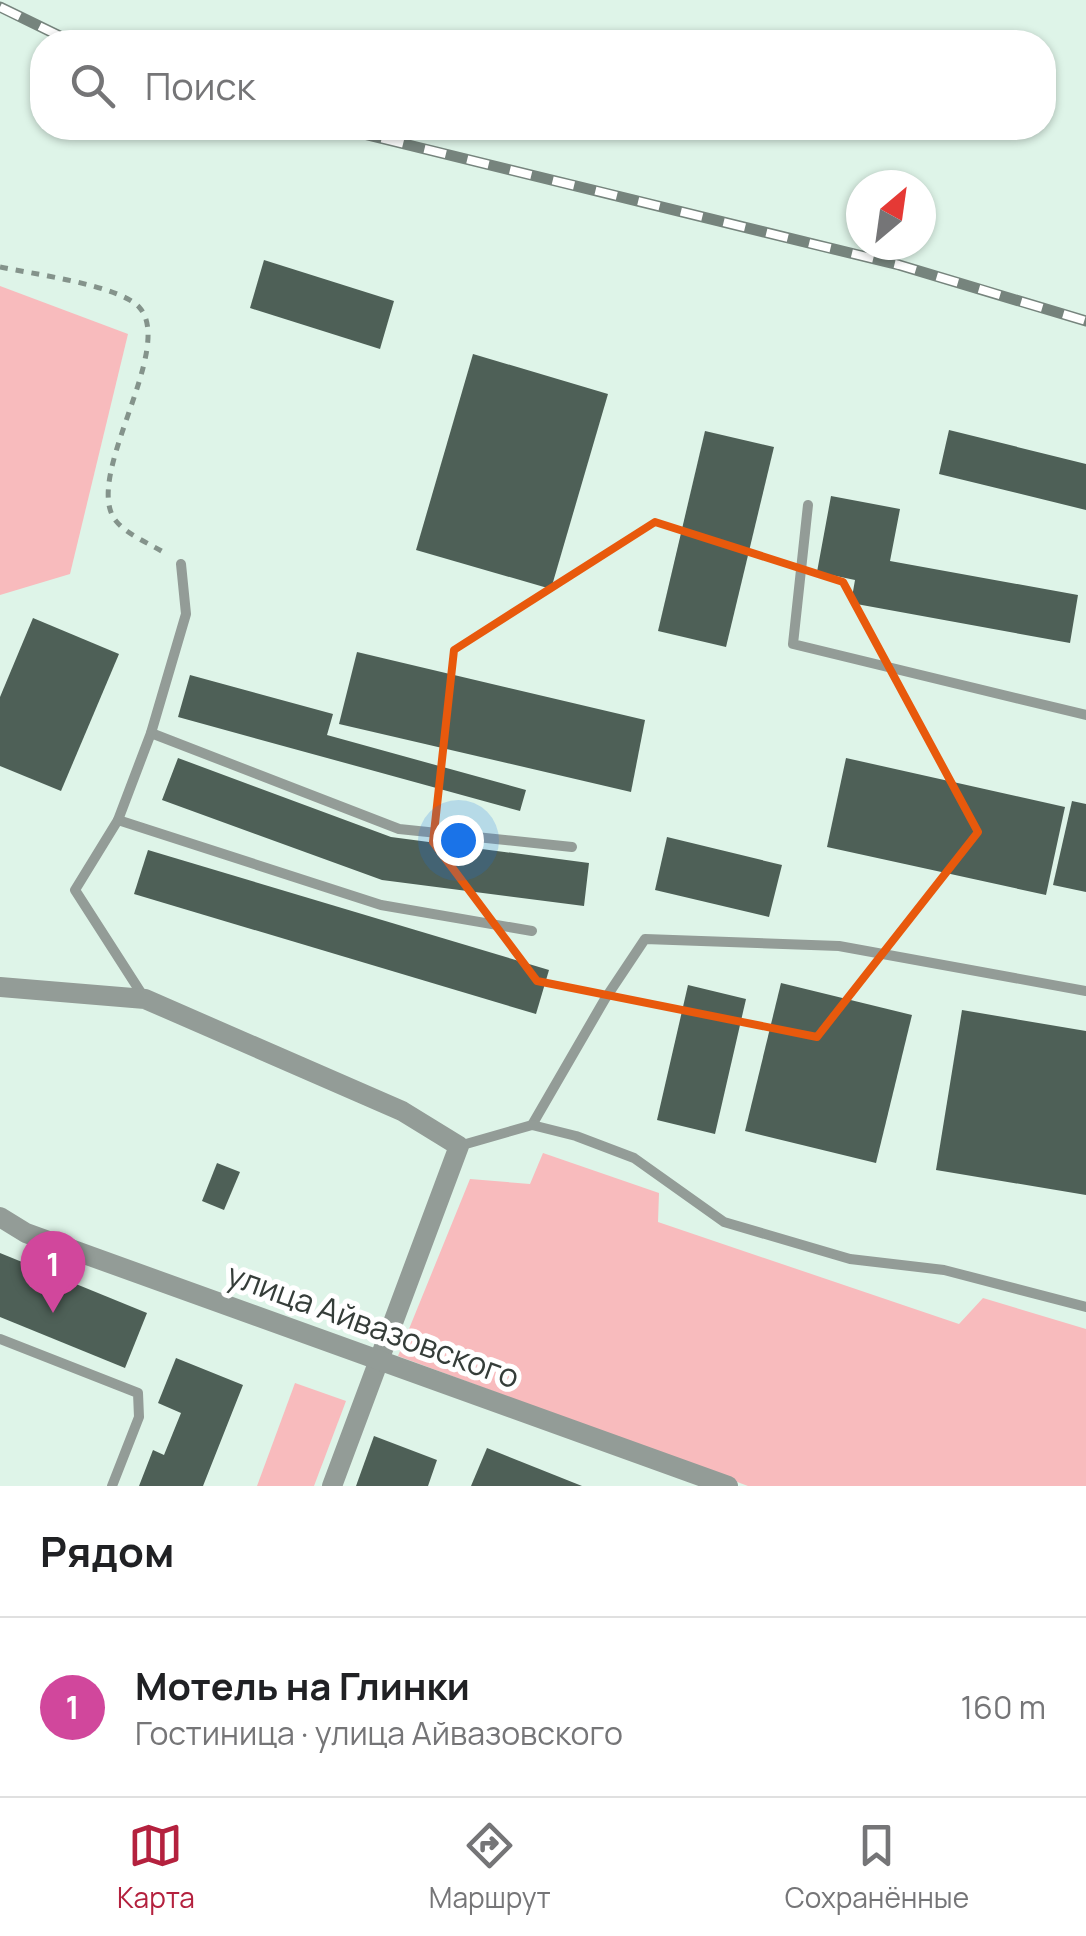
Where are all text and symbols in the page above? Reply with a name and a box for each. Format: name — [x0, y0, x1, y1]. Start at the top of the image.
search box — [30, 30, 1056, 140]
icon: search — [65, 58, 120, 113]
text: Поиск — [145, 59, 255, 111]
north arrow — [846, 170, 936, 260]
your location — [433, 815, 484, 866]
pin: 1 — [20, 1230, 86, 1313]
street label: улица Айвазовского — [221, 1252, 526, 1398]
text: Рядом — [40, 1522, 174, 1580]
text: Мотель на Глинки — [135, 1659, 470, 1711]
text: 1 — [65, 1685, 80, 1729]
text: 160 m — [961, 1685, 1046, 1729]
text: Гостиница · улица Айвазовского — [135, 1711, 623, 1755]
tab: Карта — [117, 1818, 195, 1916]
tab: Маршрут — [429, 1818, 551, 1916]
tab: Сохранённые — [785, 1818, 969, 1916]

